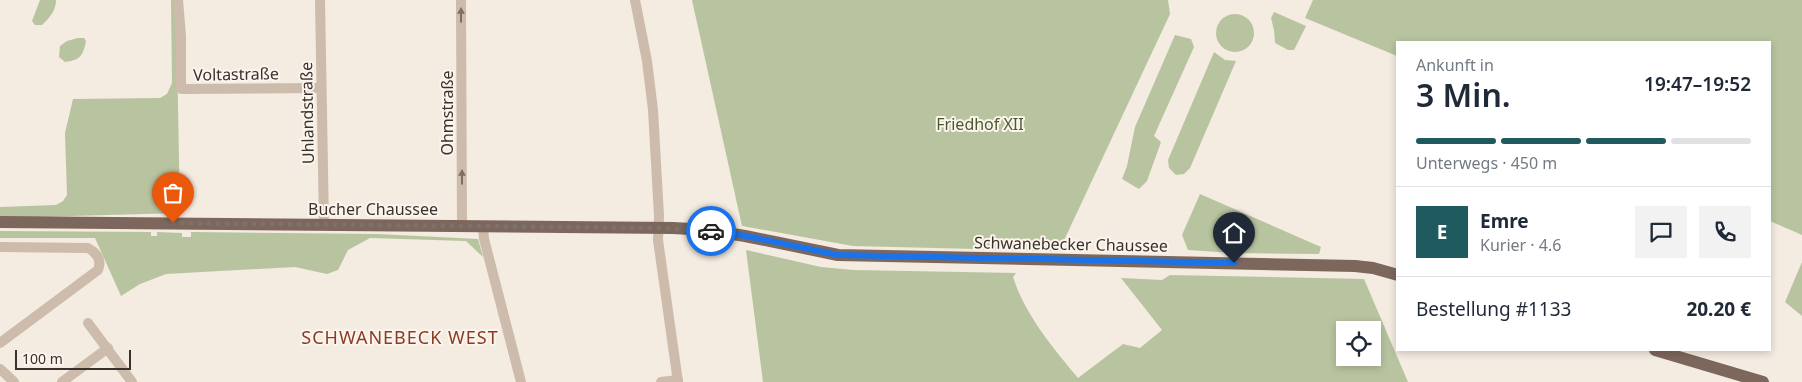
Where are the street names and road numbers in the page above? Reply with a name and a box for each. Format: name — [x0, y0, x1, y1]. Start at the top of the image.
street label: Voltastraße — [193, 62, 279, 86]
street label: Uhlandstraße — [295, 62, 319, 164]
street label: Ohmstraße — [436, 70, 458, 156]
street label: Bucher Chaussee — [308, 198, 438, 220]
street label: Schwanebecker Chaussee — [974, 231, 1168, 257]

